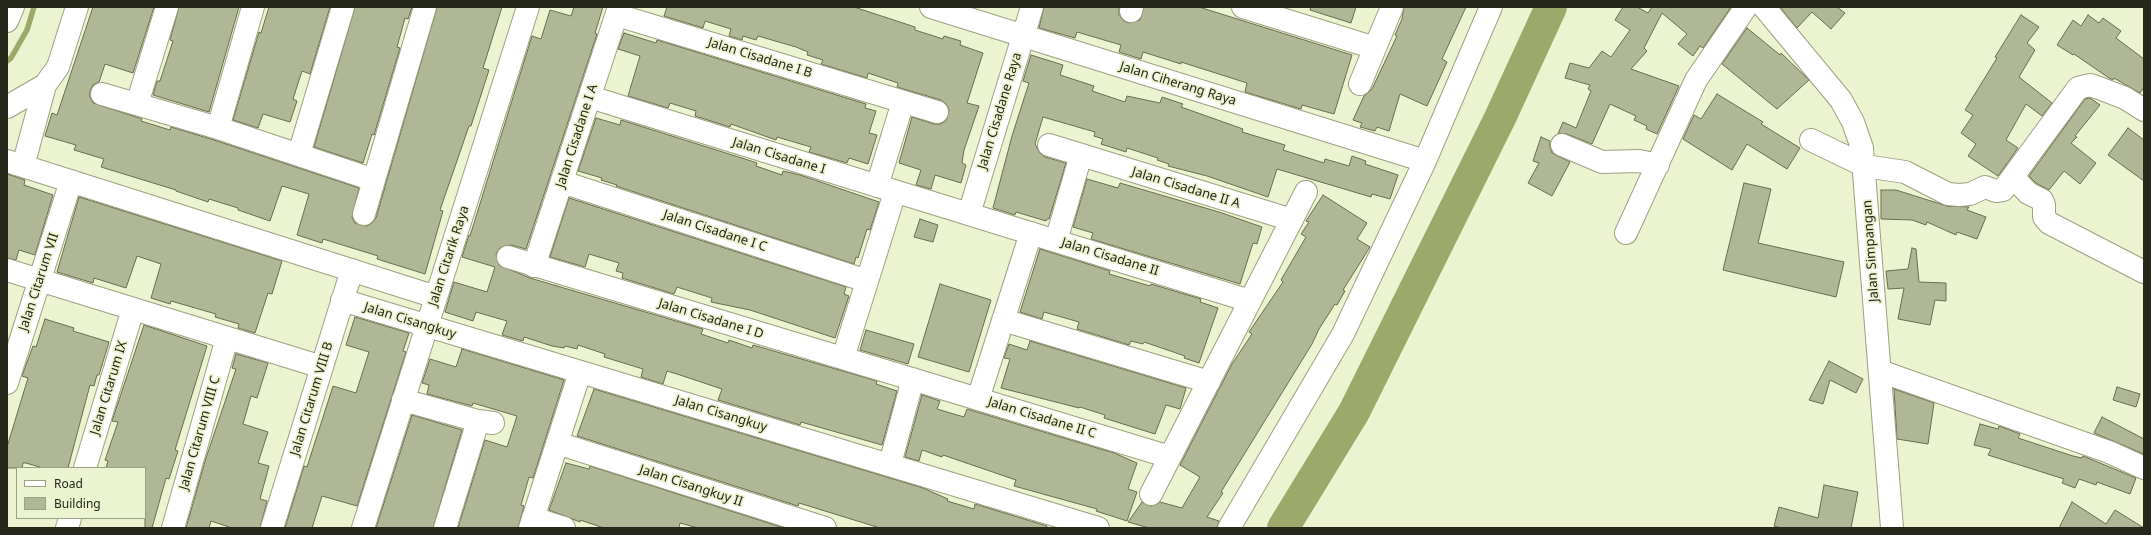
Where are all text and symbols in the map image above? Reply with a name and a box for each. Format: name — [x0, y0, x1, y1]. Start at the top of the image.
street label: Jalan Cisadane I B — [706, 35, 814, 81]
street label: Jalan Cisadane Raya — [975, 51, 1025, 171]
street label: Jalan Ciherang Raya — [1118, 59, 1238, 109]
street label: Jalan Cisadane I A — [553, 82, 601, 190]
street label: Jalan Cisadane I — [731, 134, 827, 178]
street label: Jalan Cisadane II A — [1130, 164, 1242, 212]
street label: Jalan Simpangan — [1860, 199, 1882, 303]
street label: Jalan Citarik Raya — [425, 204, 473, 308]
street label: Jalan Cisadane I C — [661, 207, 769, 255]
street label: Jalan Citarum VII — [16, 231, 62, 333]
street label: Jalan Cisadane II — [1060, 235, 1160, 279]
street label: Jalan Cisadane I D — [656, 296, 766, 342]
street label: Jalan Cisangkuy — [362, 300, 458, 342]
street label: Jalan Citarum IX — [87, 339, 131, 437]
street label: Jalan Citarum VIII B — [287, 340, 337, 458]
street label: Jalan Citarum VIII C — [176, 374, 224, 492]
street label: Jalan Cisangkuy — [673, 393, 769, 435]
street label: Jalan Cisadane II C — [986, 394, 1098, 442]
street label: Jalan Cisangkuy II — [637, 462, 745, 510]
legend — [16, 467, 146, 519]
text: Road — [54, 475, 83, 492]
text: Building — [54, 495, 101, 512]

